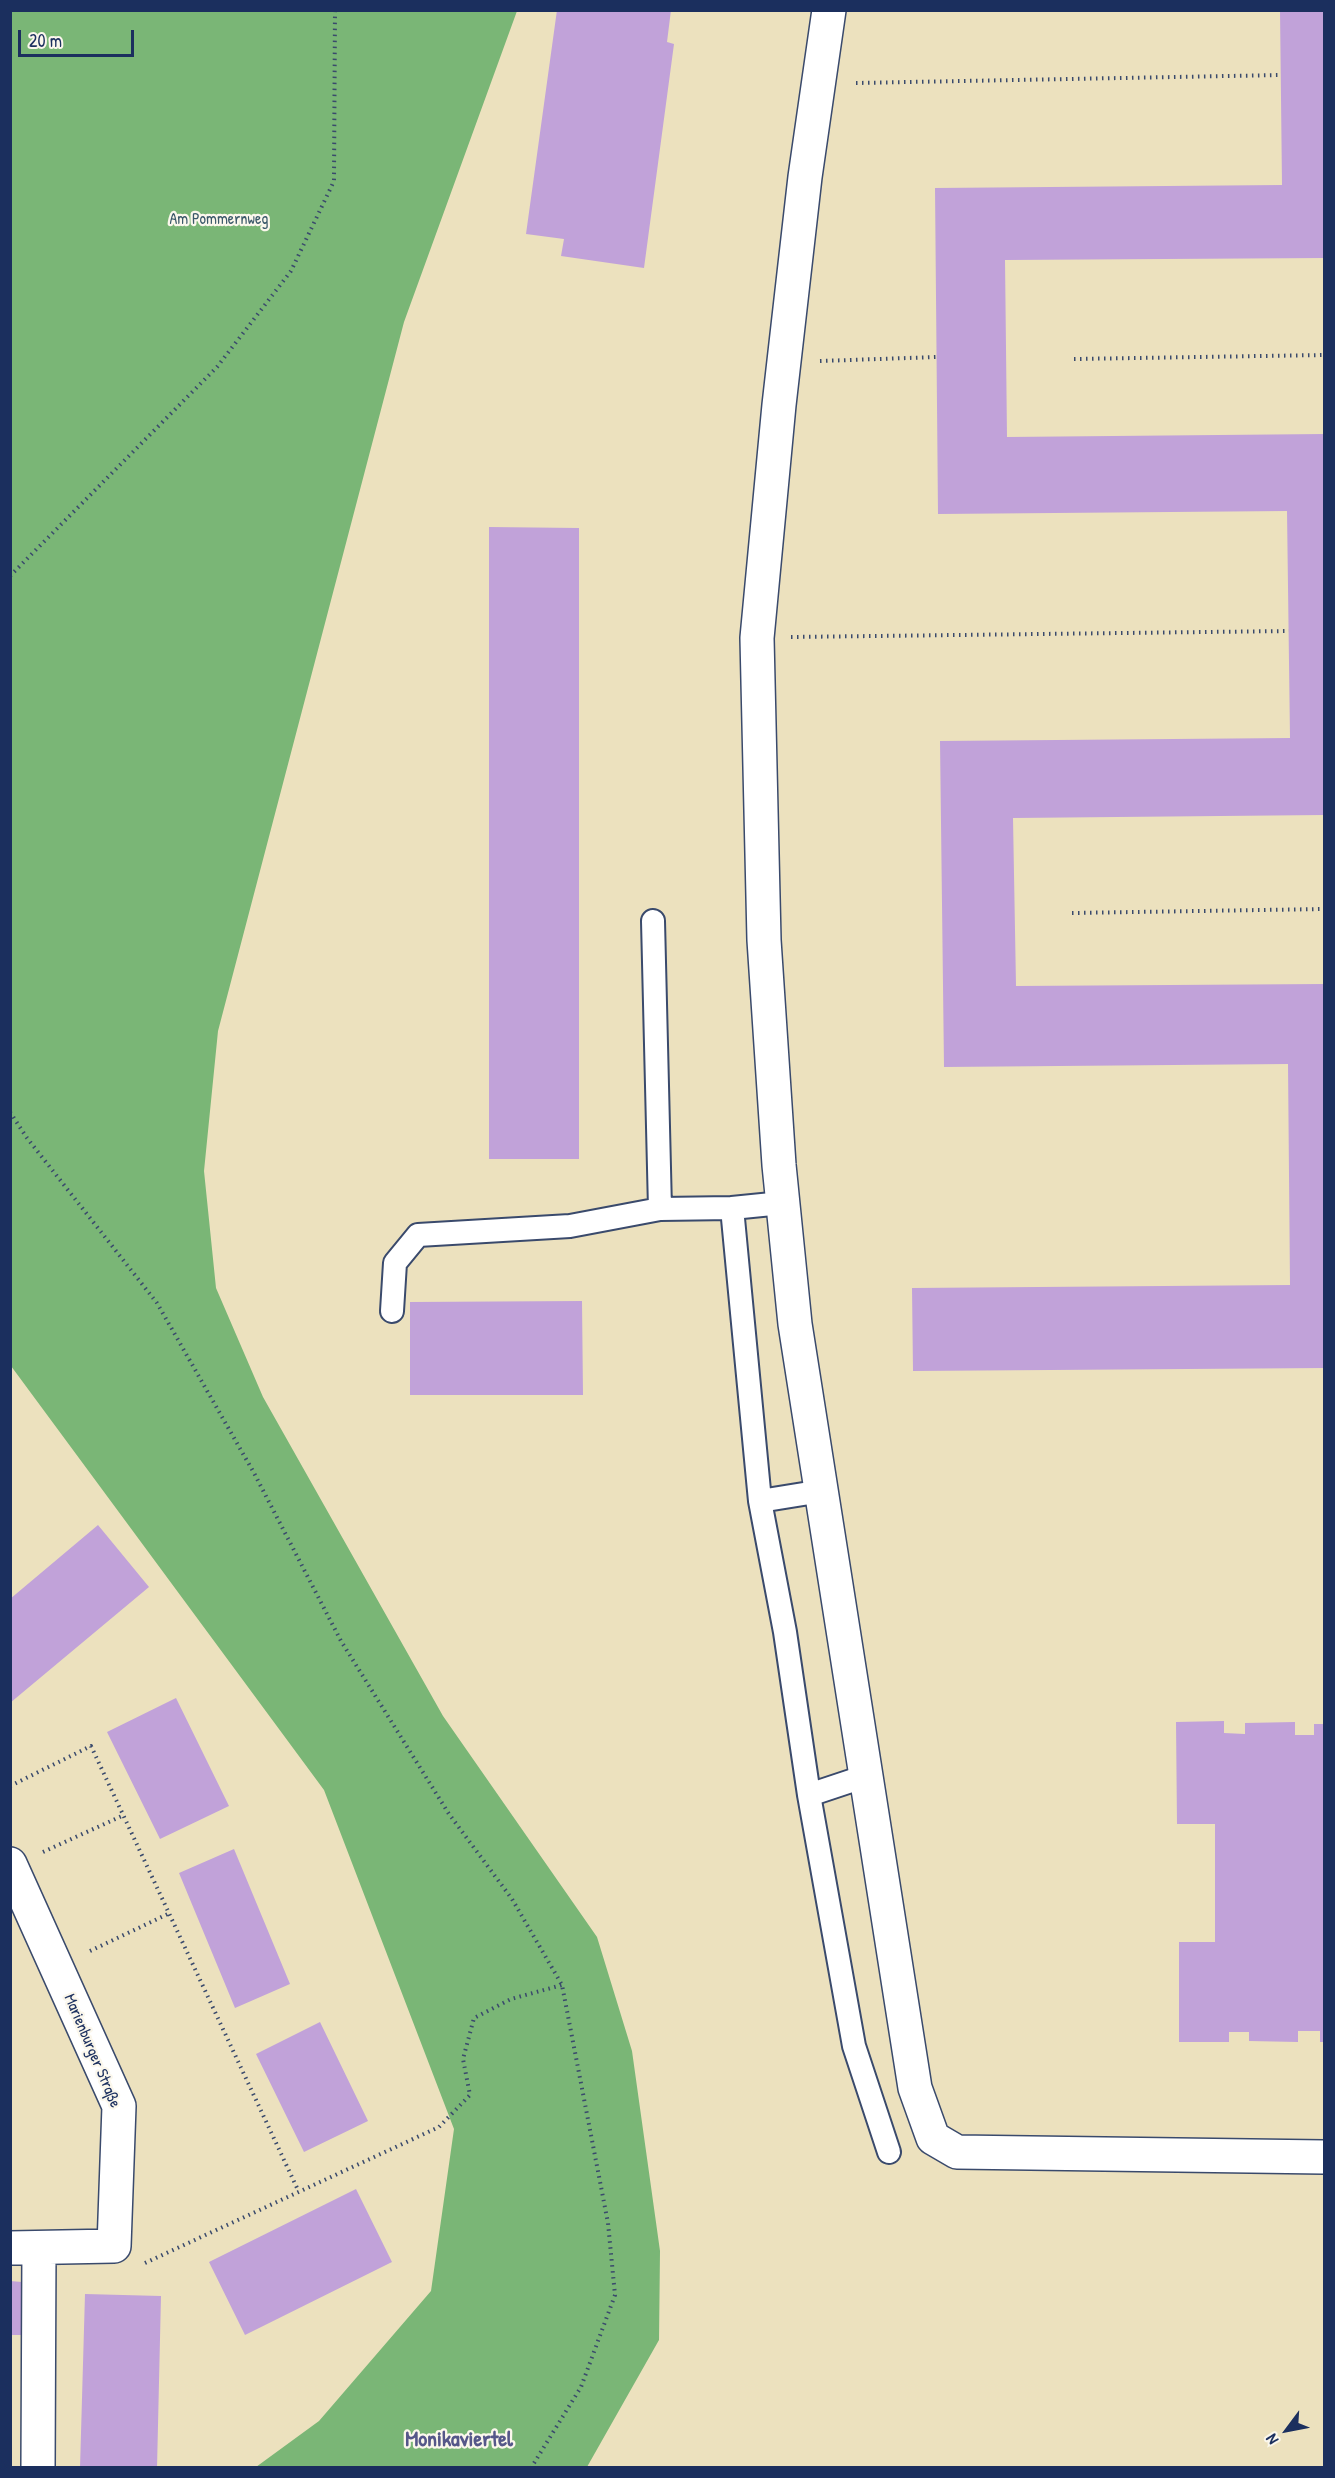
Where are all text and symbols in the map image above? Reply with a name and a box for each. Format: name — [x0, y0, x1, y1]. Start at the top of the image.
scale bar — [21, 18, 136, 56]
text: 20 m — [29, 28, 62, 53]
park label: Am Pommernweg — [170, 210, 268, 230]
street label: Marienburger Straße — [59, 1991, 125, 2111]
north arrow — [1257, 2400, 1317, 2460]
district label: Monikaviertel — [405, 2427, 513, 2453]
text: N — [1260, 2430, 1283, 2449]

